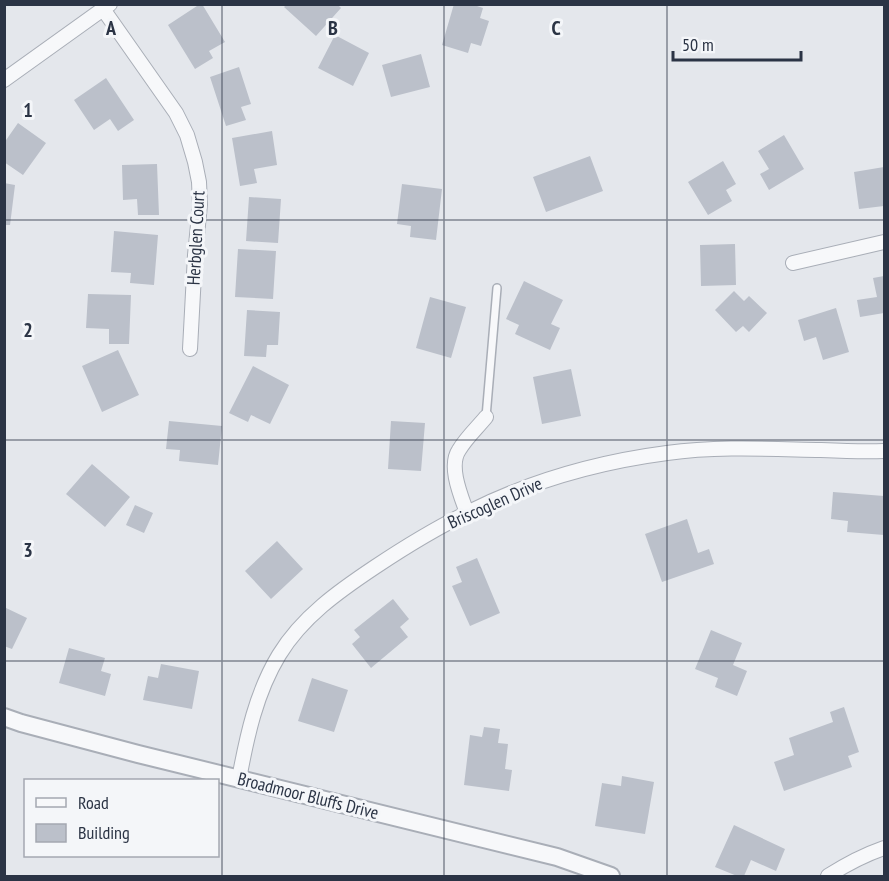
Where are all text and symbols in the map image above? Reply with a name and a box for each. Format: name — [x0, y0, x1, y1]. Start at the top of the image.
text: A — [105, 15, 117, 41]
text: B — [328, 15, 338, 41]
text: C — [551, 15, 561, 41]
scale bar — [673, 24, 800, 62]
text: 50 m — [682, 33, 714, 56]
text: 1 — [23, 97, 33, 123]
street label: Herbglen Court — [182, 190, 209, 286]
text: 2 — [23, 317, 33, 343]
street label: Briscoglen Drive — [444, 471, 546, 534]
text: 3 — [23, 537, 33, 563]
street label: Broadmoor Bluffs Drive — [235, 767, 381, 824]
legend — [24, 779, 219, 857]
text: Road — [78, 791, 109, 814]
text: Building — [78, 821, 130, 844]

